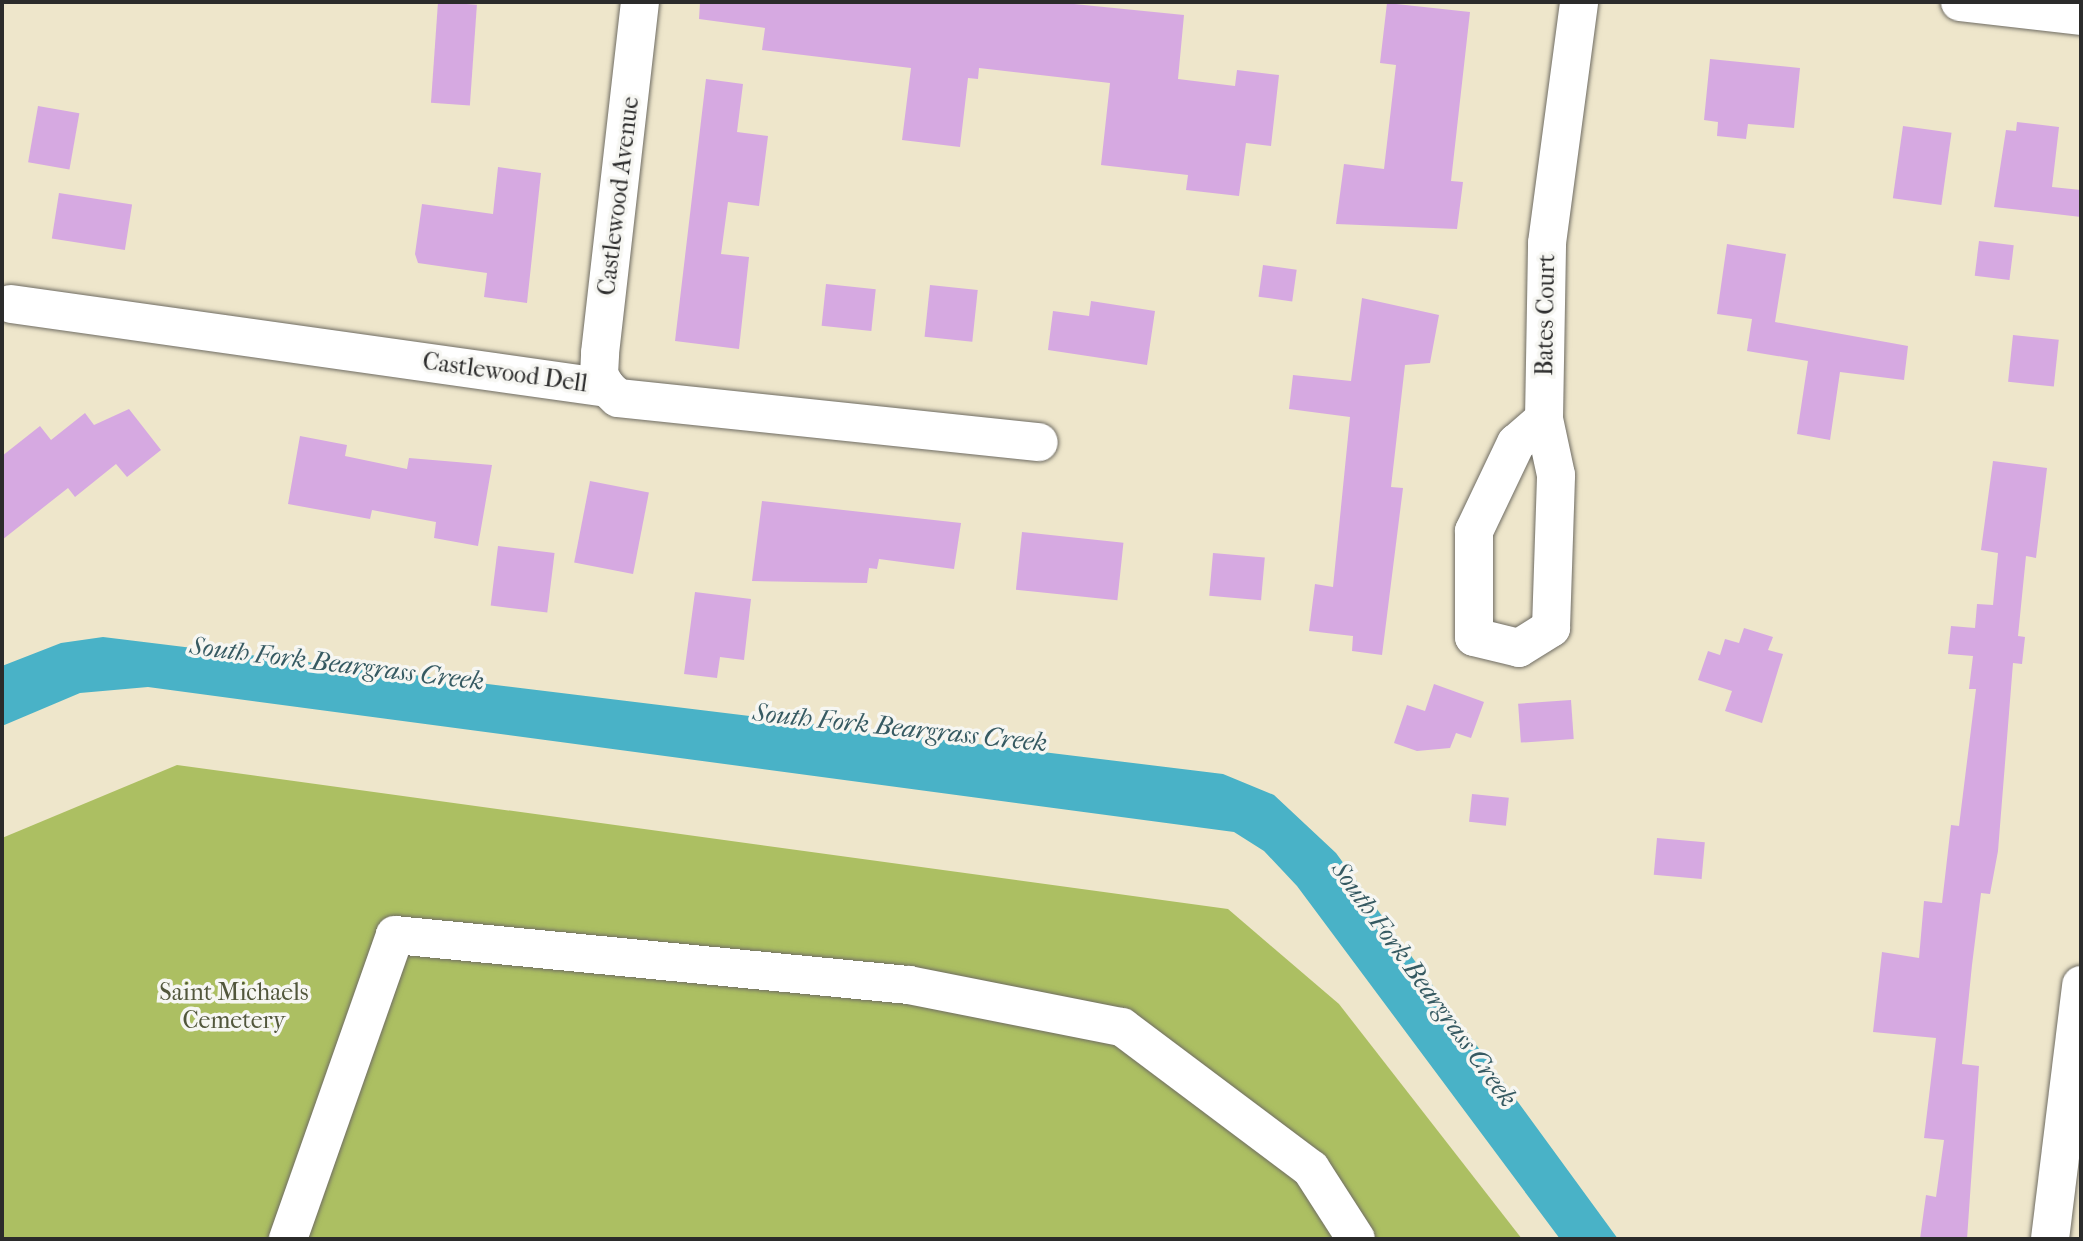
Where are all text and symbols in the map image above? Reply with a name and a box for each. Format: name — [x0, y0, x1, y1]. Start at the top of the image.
street label: Castlewood Avenue — [593, 95, 645, 297]
street label: Bates Court — [1531, 254, 1561, 376]
street label: Castlewood Dell — [421, 347, 589, 399]
water label: South Fork Beargrass Creek — [188, 630, 486, 698]
water label: South Fork Beargrass Creek — [751, 697, 1049, 759]
water label: South Fork Beargrass Creek — [1324, 855, 1524, 1113]
park label: Saint Michaels Cemetery — [159, 979, 309, 1035]

